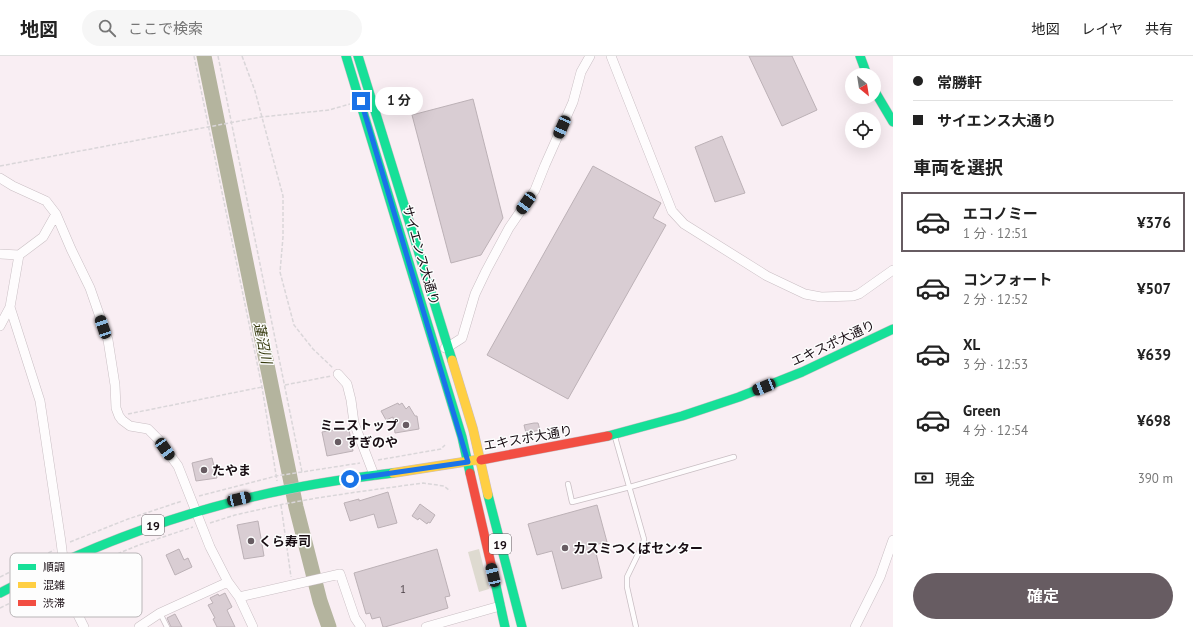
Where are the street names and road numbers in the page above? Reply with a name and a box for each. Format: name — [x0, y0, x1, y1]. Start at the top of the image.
street label: サイエンス大通り — [399, 203, 443, 307]
street label: エキスポ大通り — [788, 316, 878, 370]
street label: エキスポ大通り — [482, 422, 574, 454]
road number: 19 — [142, 515, 164, 535]
road number: 19 — [489, 534, 511, 554]

